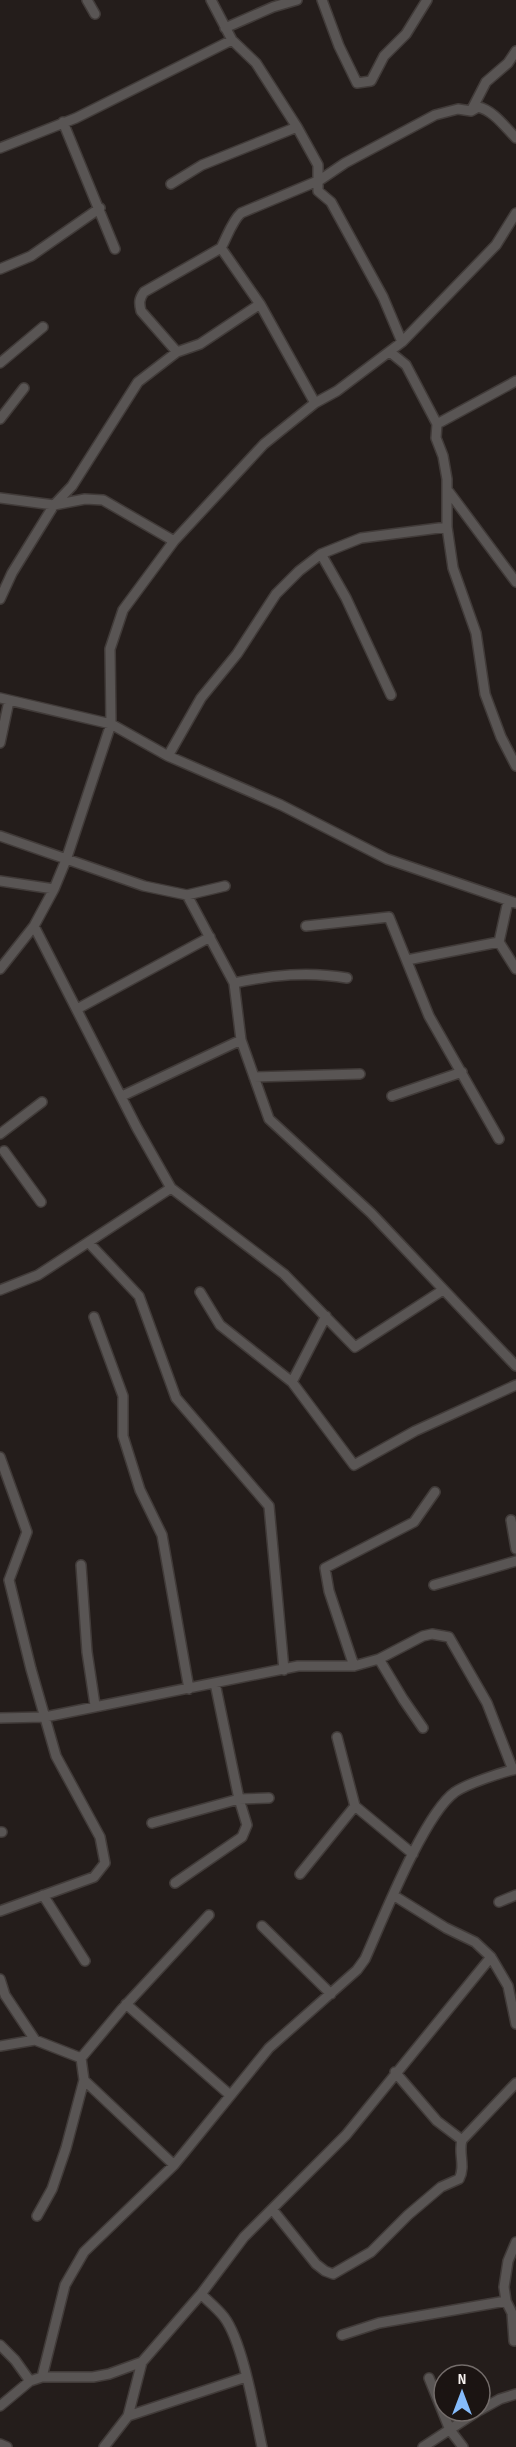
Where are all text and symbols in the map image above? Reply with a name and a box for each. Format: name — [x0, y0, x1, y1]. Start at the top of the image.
north arrow — [432, 2363, 492, 2423]
text: N — [458, 2370, 466, 2389]

